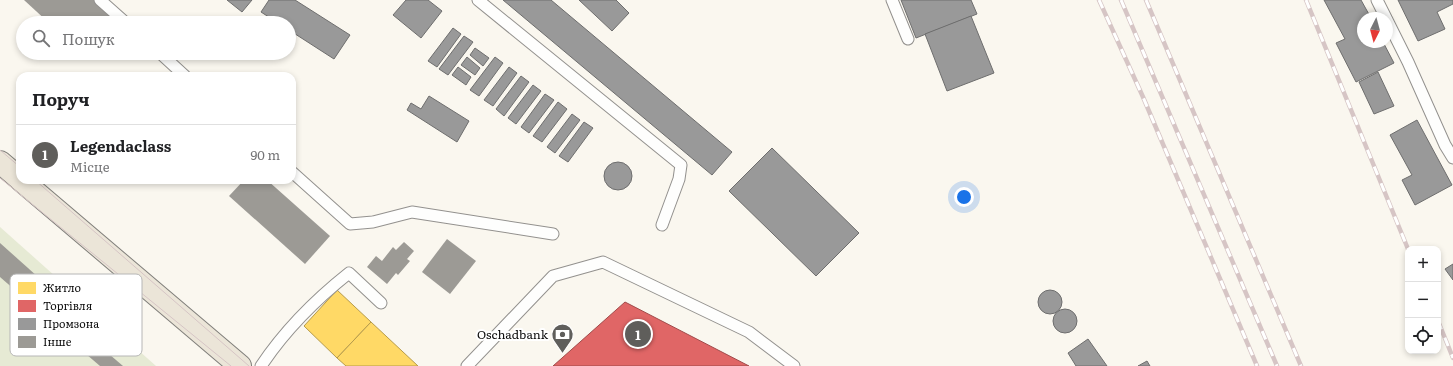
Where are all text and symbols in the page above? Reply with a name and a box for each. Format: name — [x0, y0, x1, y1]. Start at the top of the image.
north arrow — [1357, 12, 1393, 48]
search box — [16, 16, 296, 60]
icon: search — [30, 27, 52, 49]
text: Пошук — [62, 27, 115, 50]
text: Поруч — [32, 86, 89, 111]
text: Legendaclass — [70, 134, 171, 157]
text: 1 — [42, 145, 48, 164]
text: 90 m — [250, 145, 280, 164]
text: Місце — [70, 157, 109, 176]
your location — [954, 187, 974, 207]
map controls — [1405, 246, 1441, 354]
button: + — [1405, 246, 1441, 282]
legend — [10, 274, 142, 356]
text: Житло — [43, 279, 81, 295]
button: − — [1405, 282, 1441, 318]
text: Торгівля — [43, 297, 93, 313]
text: Промзона — [43, 315, 99, 331]
button: locate — [1405, 318, 1441, 354]
pin: 1 — [625, 319, 651, 349]
bank icon: Oschadbank — [550, 321, 576, 354]
place label: Oschadbank — [477, 325, 549, 343]
text: Інше — [43, 333, 72, 349]

